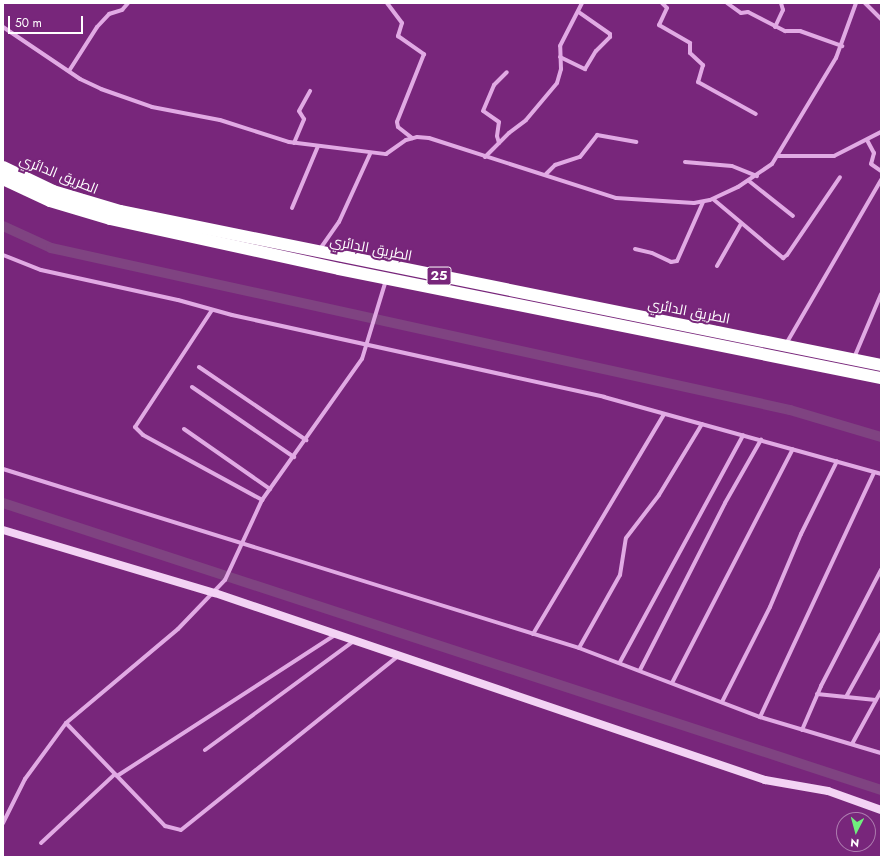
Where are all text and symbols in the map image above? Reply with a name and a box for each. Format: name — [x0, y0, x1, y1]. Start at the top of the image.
scale bar — [10, 8, 85, 34]
text: 50 m — [15, 14, 42, 32]
street label: الطريق الدائري — [17, 151, 101, 197]
street label: الطريق الدائري — [329, 232, 413, 264]
road number: 25 — [426, 265, 452, 287]
street label: الطريق الدائري — [647, 295, 731, 327]
north arrow — [836, 812, 876, 852]
text: N — [850, 835, 860, 851]

